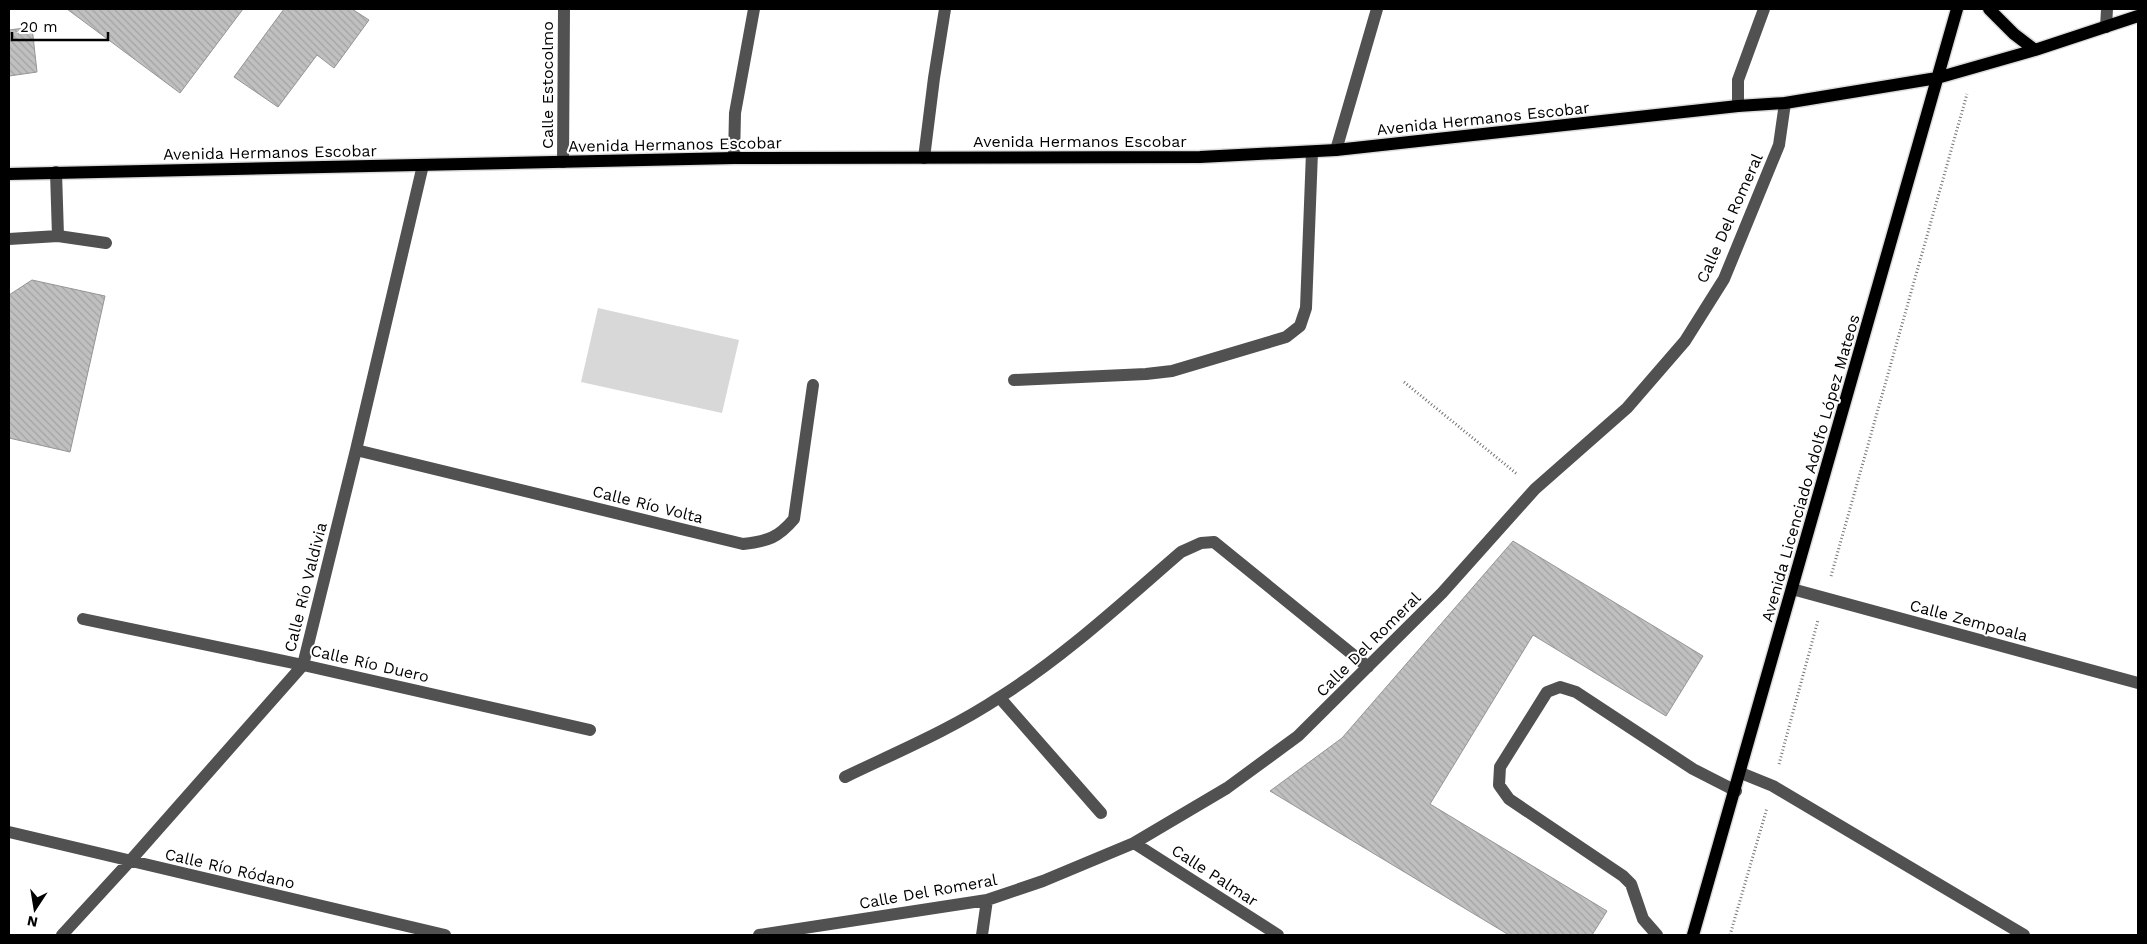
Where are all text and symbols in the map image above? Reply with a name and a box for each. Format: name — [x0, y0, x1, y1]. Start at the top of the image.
scale bar — [12, 10, 109, 42]
text: 20 m — [20, 18, 58, 36]
street label: Calle Estocolmo — [538, 21, 557, 149]
street label: Avenida Hermanos Escobar — [1376, 98, 1591, 139]
street label: Avenida Hermanos Escobar — [973, 132, 1187, 151]
street label: Avenida Hermanos Escobar — [568, 133, 783, 156]
street label: Avenida Hermanos Escobar — [163, 141, 378, 164]
street label: Calle Del Romeral — [1692, 150, 1767, 286]
street label: Avenida Licenciado Adolfo López Mateos — [1757, 312, 1864, 624]
street label: Calle Río Volta — [591, 482, 705, 527]
street label: Calle Río Valdivia — [280, 520, 331, 654]
street label: Calle Del Romeral — [1312, 588, 1425, 700]
street label: Calle Zempoala — [1908, 596, 2030, 645]
street label: Calle Río Duero — [309, 641, 431, 686]
street label: Calle Palmar — [1168, 840, 1262, 911]
street label: Calle Río Ródano — [163, 844, 297, 893]
street label: Calle Del Romeral — [858, 870, 999, 913]
north arrow — [10, 884, 60, 934]
text: N — [26, 913, 39, 931]

